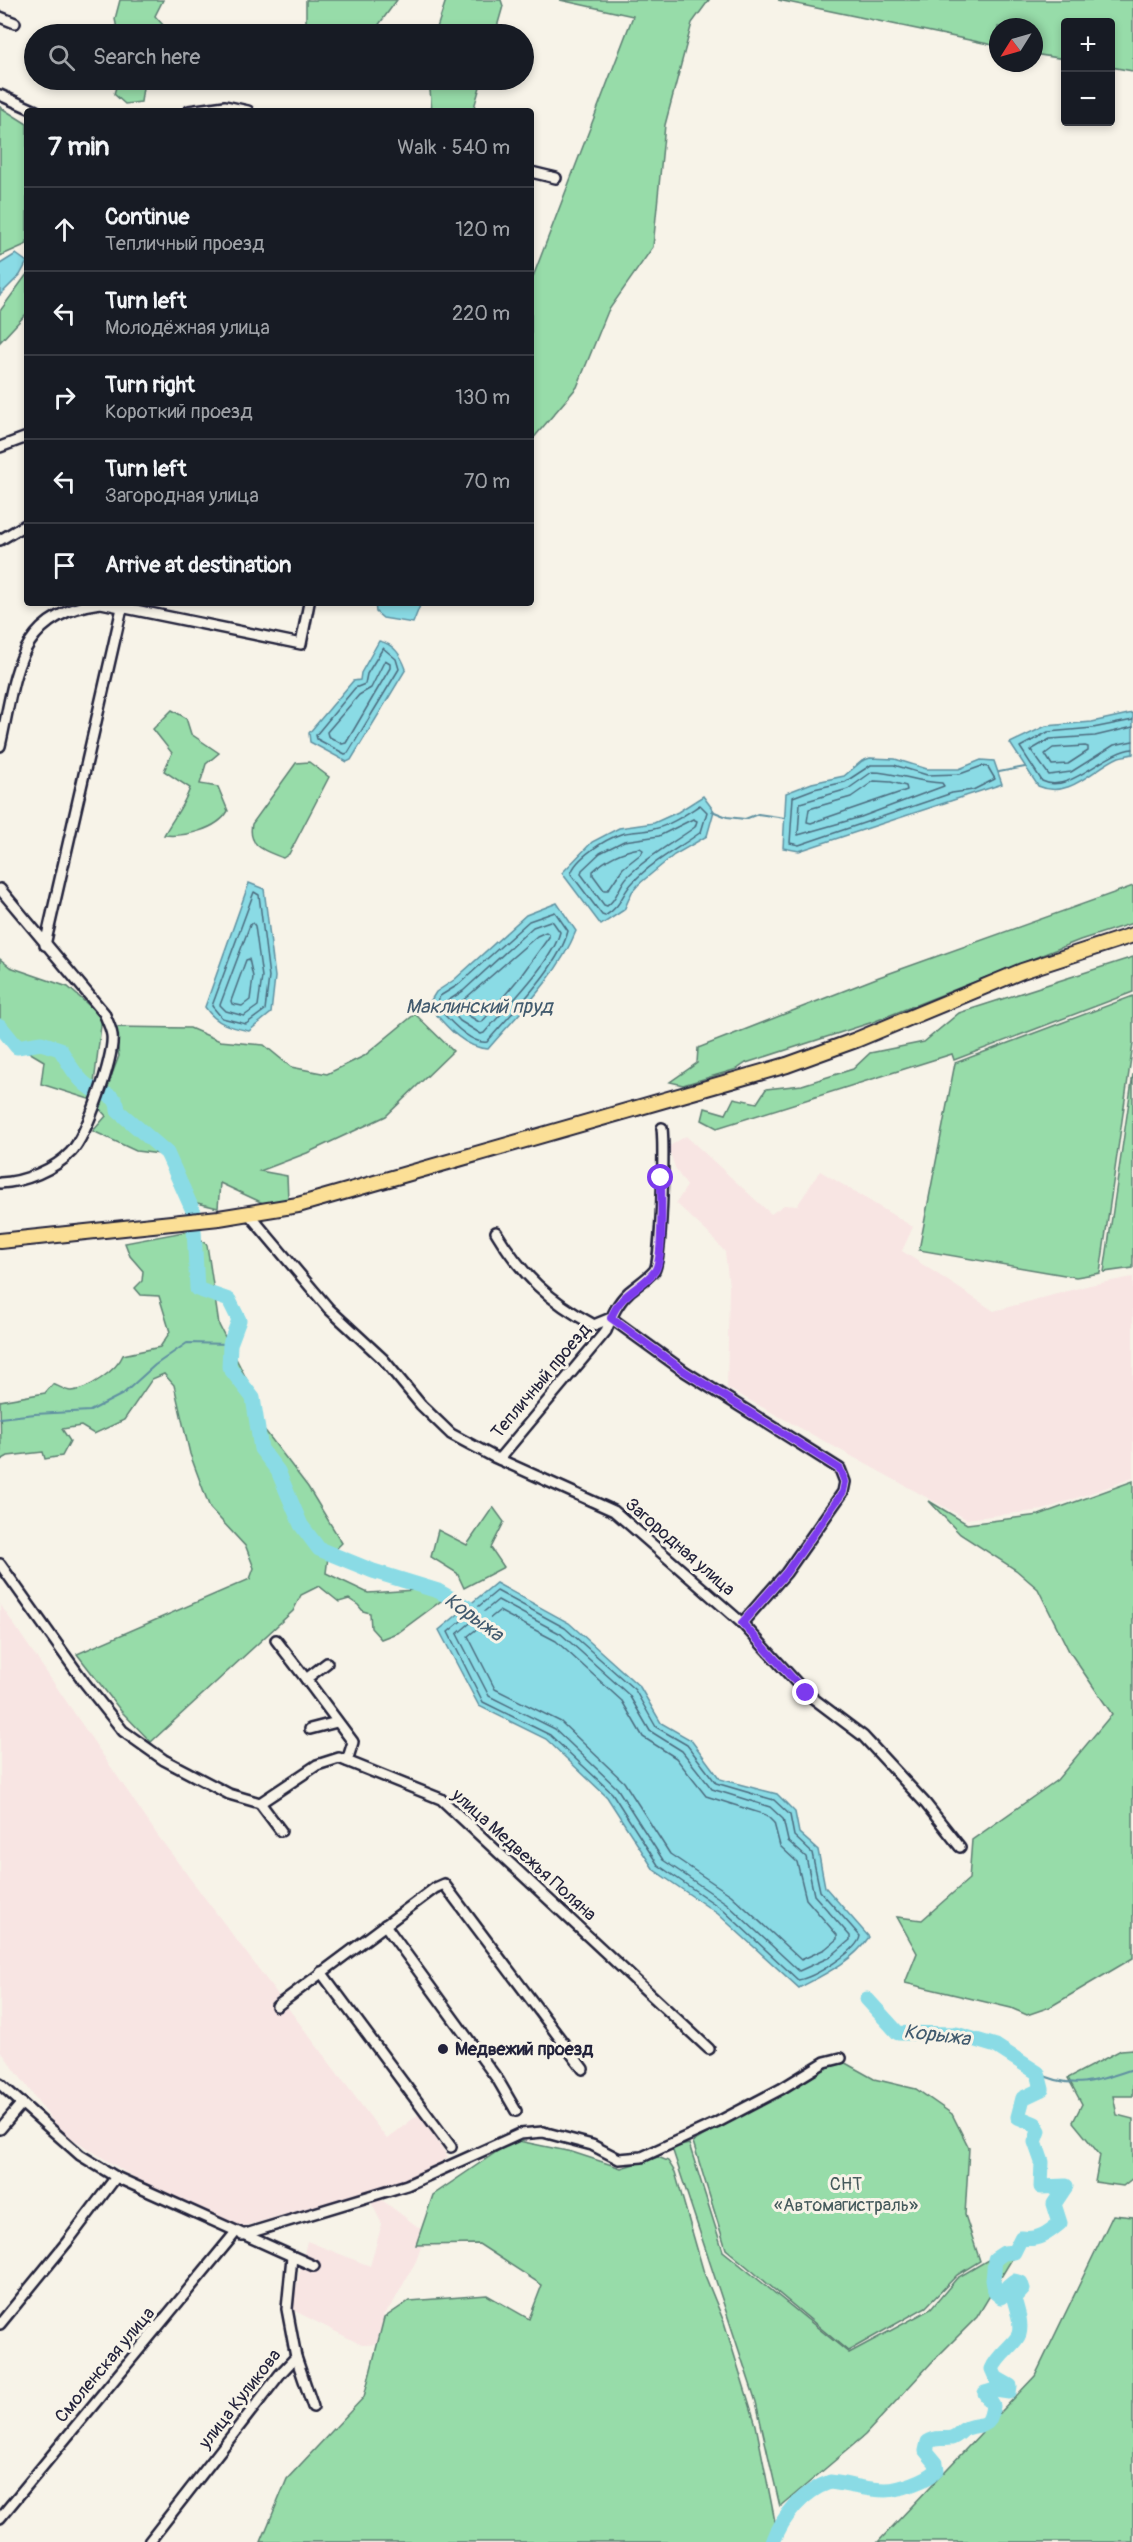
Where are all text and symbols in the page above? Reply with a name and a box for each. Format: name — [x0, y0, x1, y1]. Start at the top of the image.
north arrow — [989, 18, 1043, 72]
map controls — [1061, 18, 1115, 126]
button: + — [1061, 18, 1115, 72]
search box — [24, 24, 534, 90]
icon: search — [45, 41, 78, 74]
text: Search here — [93, 43, 200, 71]
button: − — [1061, 72, 1115, 126]
text: 7 min — [48, 131, 110, 163]
text: Walk · 540 m — [397, 135, 510, 160]
text: Continue — [105, 203, 189, 231]
icon: ahead — [48, 213, 81, 246]
text: 120 m — [455, 217, 510, 242]
text: Тепличный проезд — [105, 231, 264, 256]
text: Turn left — [105, 287, 187, 315]
icon: left — [48, 297, 81, 330]
text: 220 m — [452, 301, 510, 326]
text: Молодёжная улица — [105, 315, 270, 340]
text: Turn right — [105, 371, 195, 399]
icon: right — [48, 381, 81, 414]
text: 130 m — [455, 385, 510, 410]
text: Короткий проезд — [105, 399, 252, 424]
text: Turn left — [105, 455, 187, 483]
icon: left — [48, 465, 81, 498]
text: 70 m — [464, 469, 510, 494]
text: Загородная улица — [105, 483, 259, 508]
icon: arrive — [48, 549, 81, 582]
text: Arrive at destination — [105, 551, 291, 579]
water label: Маклинский пруд — [406, 994, 554, 1019]
route start — [647, 1164, 673, 1190]
street label: Тепличный проезд — [486, 1319, 596, 1443]
street label: Загородная улица — [620, 1493, 740, 1601]
water label: Корыжа — [440, 1587, 510, 1648]
route end — [792, 1679, 818, 1705]
street label: улица Медвежья Поляна — [446, 1783, 601, 1926]
water label: Корыжа — [902, 2019, 973, 2052]
place label: Медвежий проезд — [455, 2038, 593, 2061]
marker: Медвежий проезд — [436, 2042, 450, 2056]
park label: СНТ «Автомагистраль» — [774, 2173, 918, 2217]
street label: Смоленская улица — [50, 2302, 160, 2428]
street label: улица Куликова — [193, 2344, 286, 2454]

